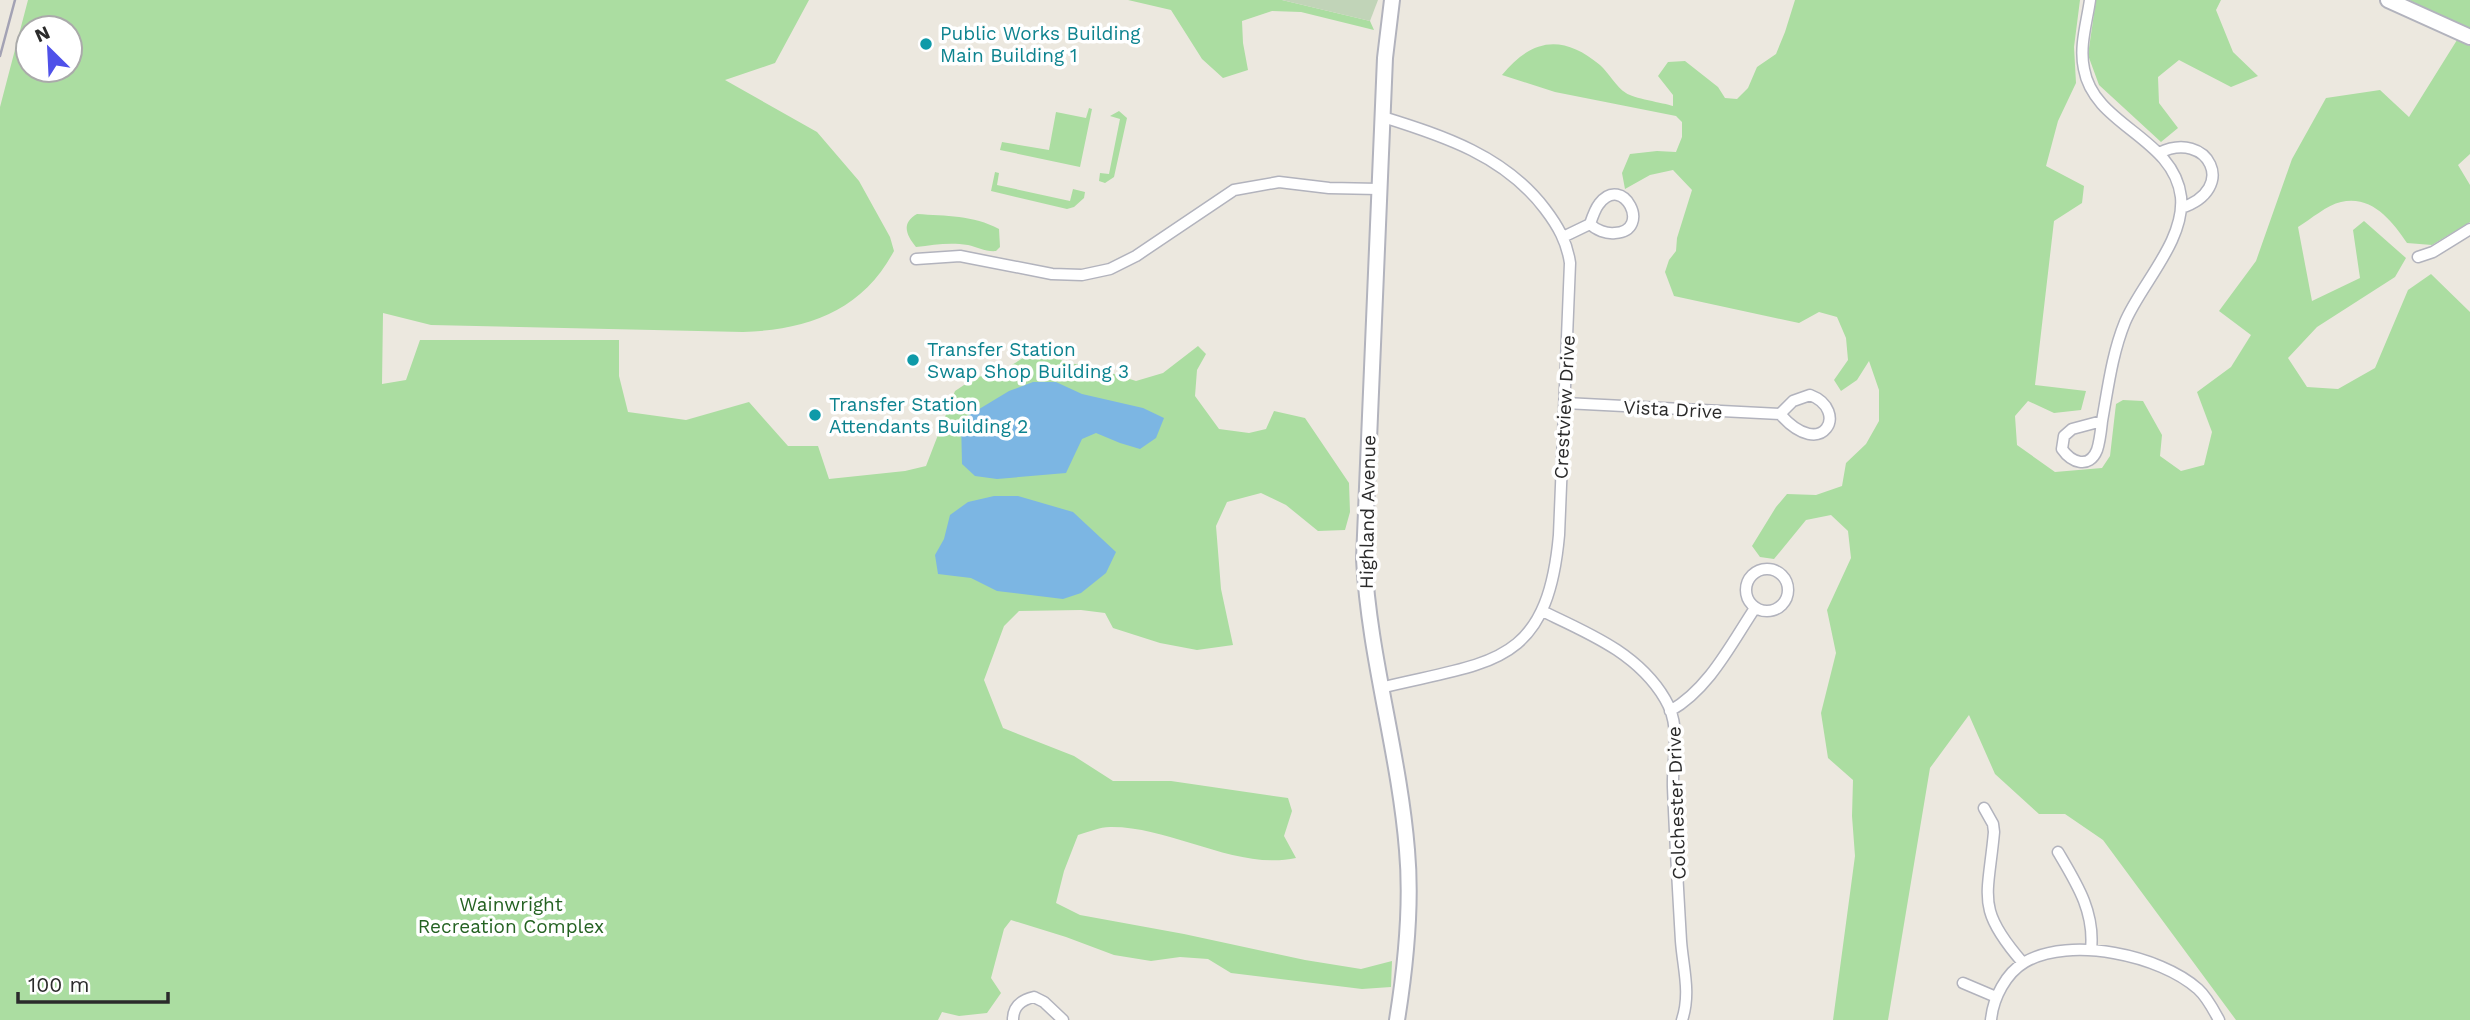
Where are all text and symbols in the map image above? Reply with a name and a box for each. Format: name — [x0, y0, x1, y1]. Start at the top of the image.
north arrow — [14, 14, 84, 84]
text: N — [31, 21, 53, 47]
place label: Public Works Building Main Building 1 — [940, 22, 1141, 67]
marker: Public Works Building Main Building 1 — [918, 36, 934, 52]
street label: Crestview Drive — [1549, 334, 1580, 480]
place label: Transfer Station Swap Shop Building 3 — [927, 338, 1129, 383]
marker: Transfer Station Swap Shop Building 3 — [905, 352, 921, 368]
place label: Transfer Station Attendants Building 2 — [829, 393, 1028, 438]
street label: Vista Drive — [1623, 395, 1723, 424]
marker: Transfer Station Attendants Building 2 — [807, 407, 823, 423]
street label: Highland Avenue — [1355, 435, 1380, 589]
street label: Colchester Drive — [1662, 726, 1691, 880]
park label: Wainwright Recreation Complex — [418, 893, 604, 938]
scale bar — [18, 960, 168, 1004]
text: 100 m — [28, 972, 90, 997]

